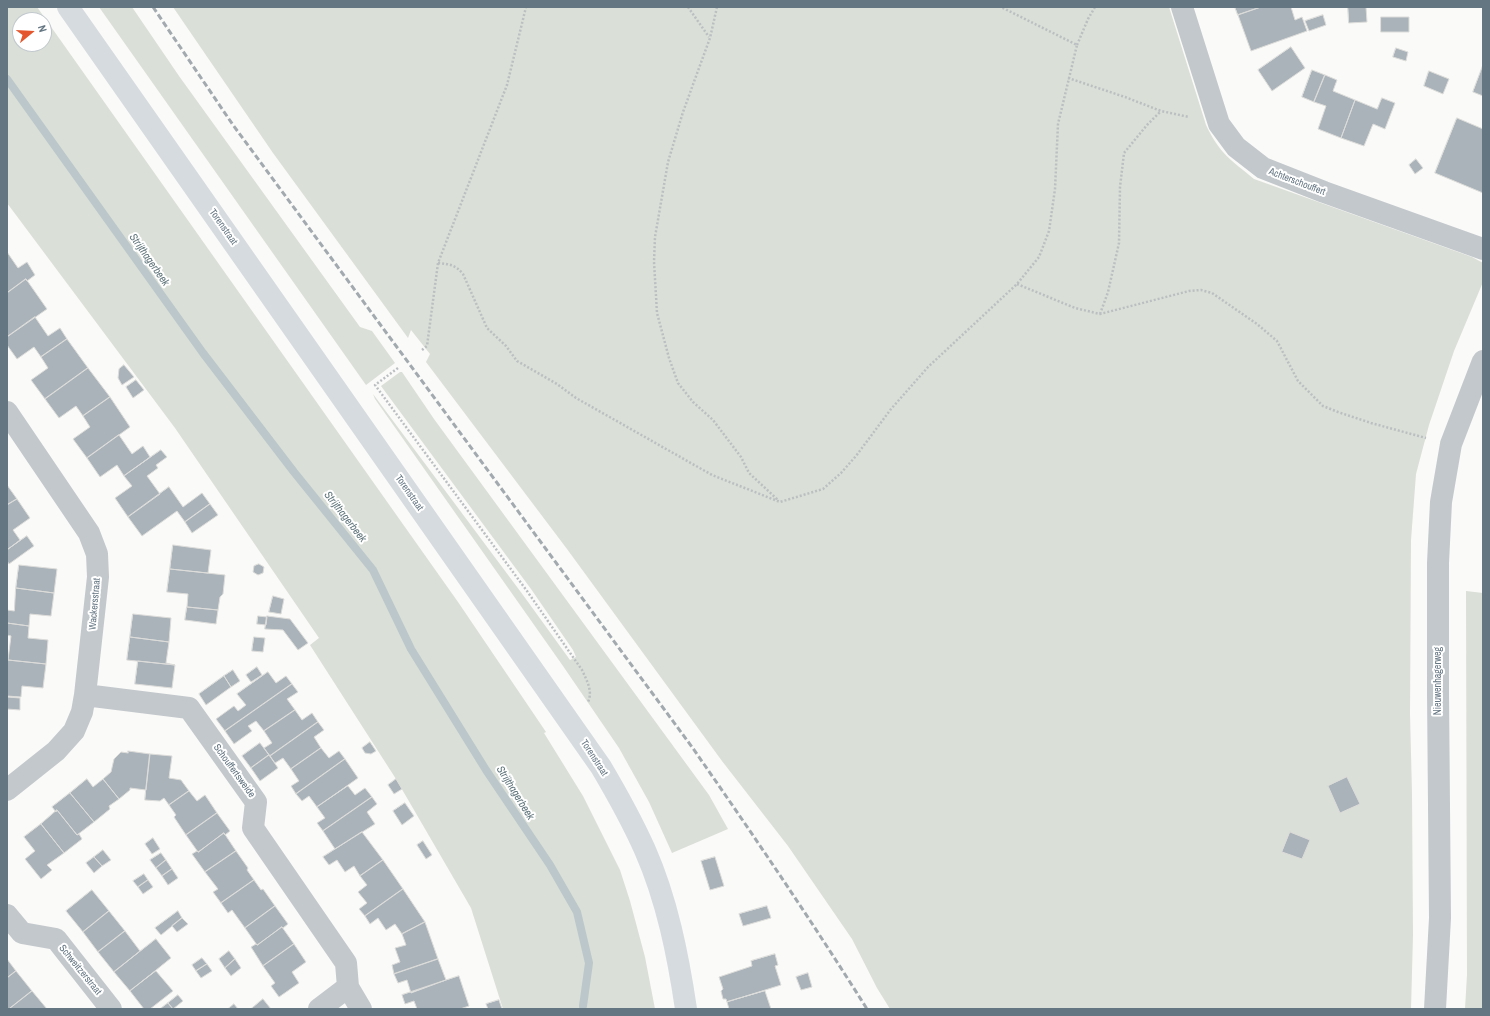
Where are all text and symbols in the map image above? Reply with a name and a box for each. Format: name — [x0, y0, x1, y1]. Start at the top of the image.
north arrow — [12, 12, 52, 52]
text: N — [35, 23, 50, 34]
street label: Achterschouffert — [1267, 166, 1327, 198]
street label: Torenstraat — [206, 207, 240, 247]
water label: Strijthagerbeek — [126, 231, 172, 289]
street label: Torenstraat — [392, 473, 426, 513]
water label: Strijthagerbeek — [321, 489, 369, 545]
street label: Wackersstraat — [87, 578, 103, 630]
street label: Nieuwenhagerweg — [1432, 647, 1444, 715]
street label: Torenstraat — [578, 738, 610, 778]
street label: Schouffertsweide — [211, 742, 257, 800]
water label: Strijthagerbeek — [493, 764, 537, 822]
street label: Schweitzerstraat — [56, 942, 104, 998]

